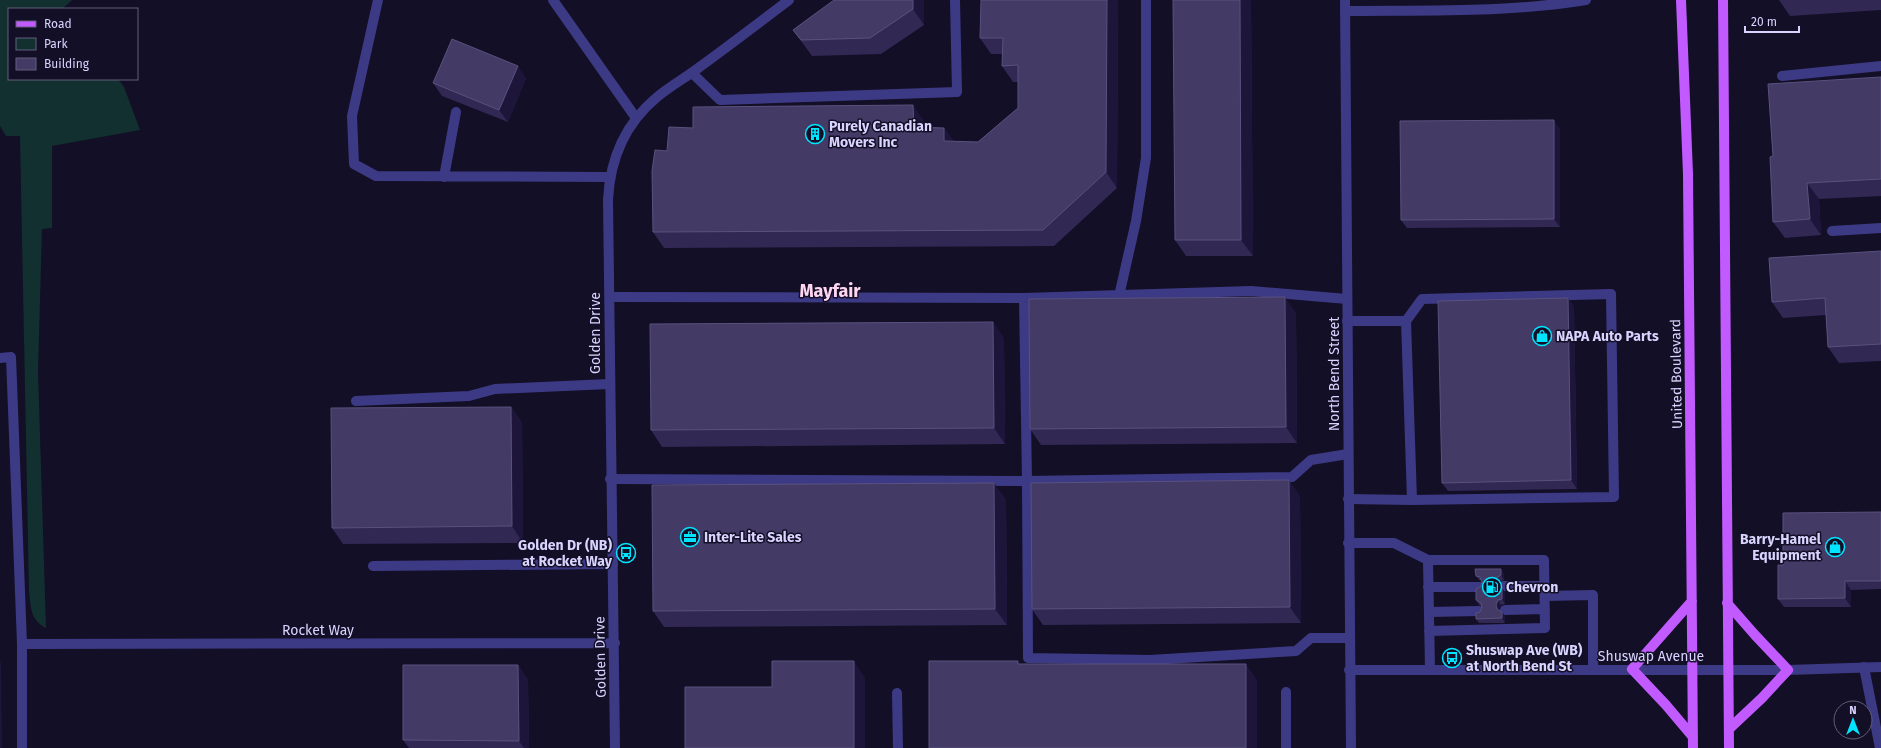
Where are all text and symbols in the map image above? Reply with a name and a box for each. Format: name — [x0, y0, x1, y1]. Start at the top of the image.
legend — [8, 8, 138, 80]
scale bar — [1745, 8, 1799, 34]
text: 20 m — [1751, 15, 1777, 29]
text: Road — [44, 17, 72, 31]
text: Park — [44, 37, 68, 51]
text: Building — [44, 57, 90, 71]
place label: Purely Canadian Movers Inc — [829, 118, 932, 151]
building icon: Purely Canadian Movers Inc — [804, 123, 826, 145]
district label: Mayfair — [799, 280, 861, 302]
street label: Golden Drive — [587, 292, 604, 374]
street label: North Bend Street — [1326, 316, 1343, 431]
street label: United Boulevard — [1667, 319, 1686, 429]
shop icon: NAPA Auto Parts — [1531, 325, 1553, 347]
place label: NAPA Auto Parts — [1556, 328, 1659, 345]
office icon: Inter-Lite Sales — [679, 526, 701, 548]
place label: Inter-Lite Sales — [704, 529, 802, 546]
place label: Barry-Hamel Equipment — [1740, 531, 1822, 564]
shop icon: Barry-Hamel Equipment — [1824, 536, 1846, 558]
place label: Golden Dr (NB) at Rocket Way — [518, 537, 613, 570]
bus stop icon: Golden Dr (NB) at Rocket Way — [615, 542, 637, 564]
fuel station icon: Chevron — [1481, 576, 1503, 598]
place label: Chevron — [1506, 579, 1558, 596]
street label: Golden Drive — [591, 616, 610, 698]
street label: Rocket Way — [282, 622, 354, 639]
place label: Shuswap Ave (WB) at North Bend St — [1466, 642, 1583, 675]
bus stop icon: Shuswap Ave (WB) at North Bend St — [1441, 647, 1463, 669]
street label: Shuswap Avenue — [1598, 648, 1704, 665]
north arrow — [1833, 700, 1873, 740]
text: N — [1849, 704, 1857, 717]

